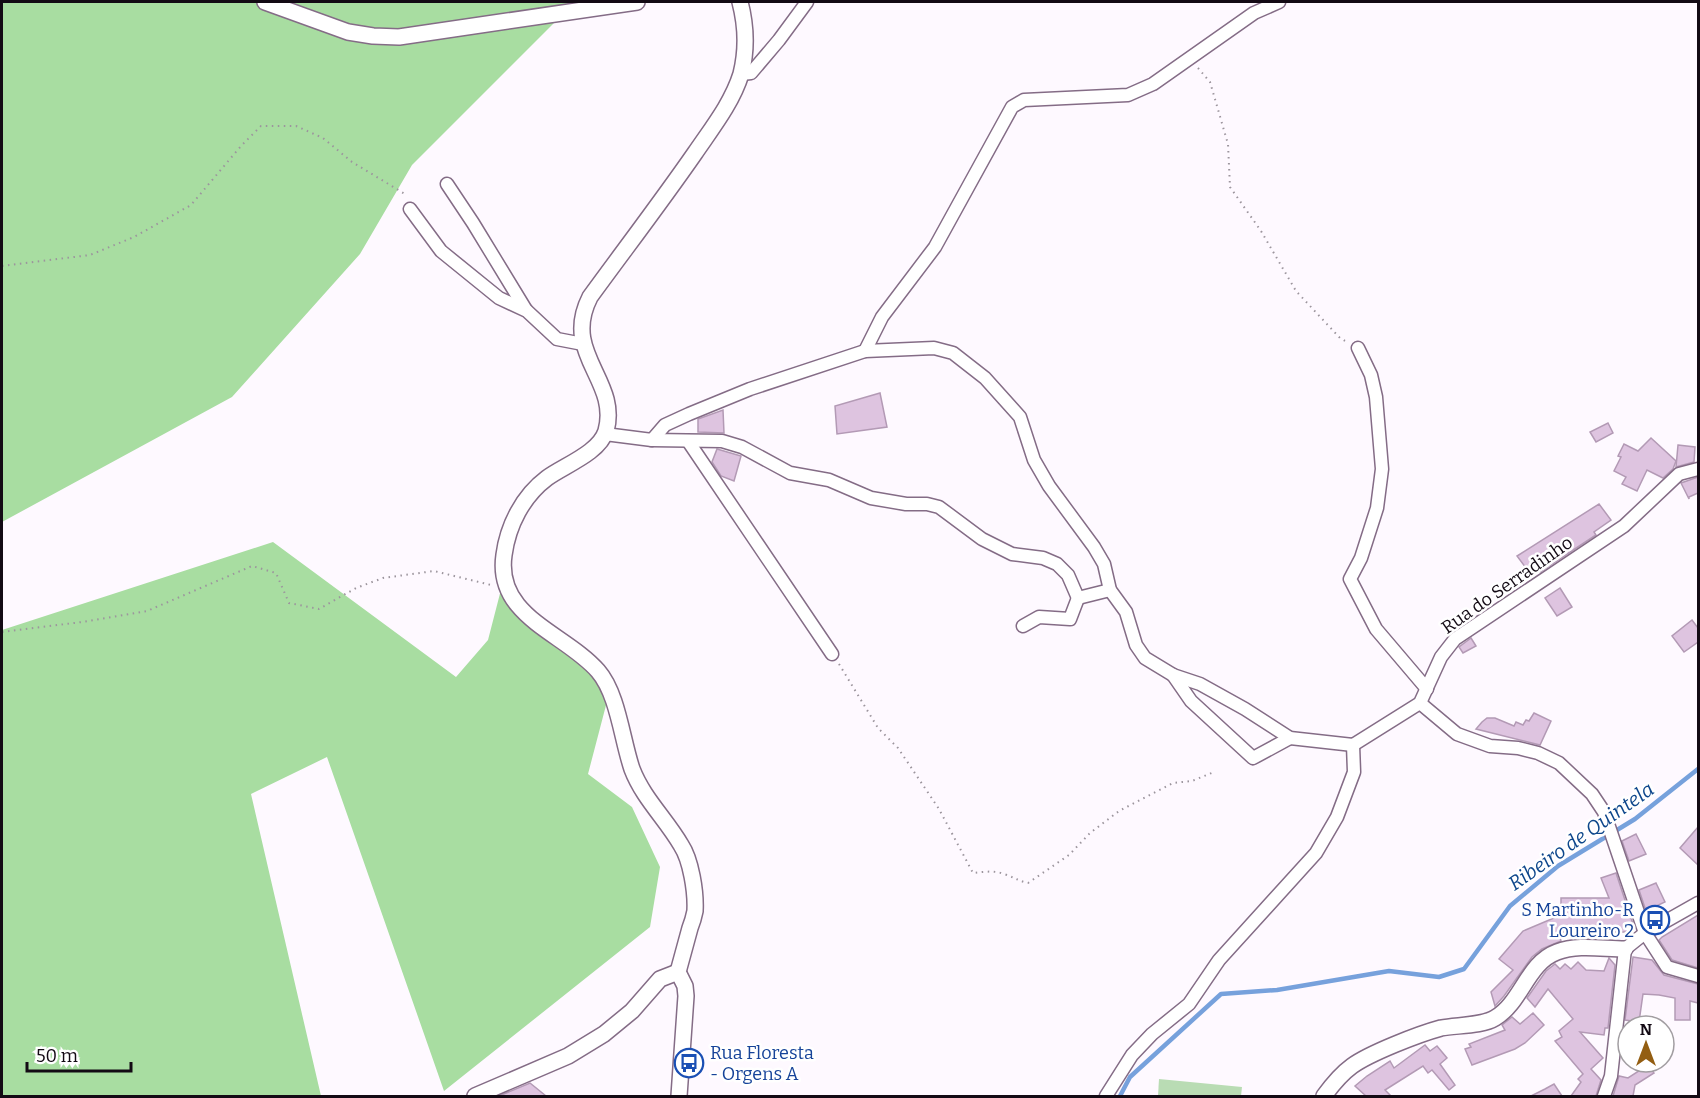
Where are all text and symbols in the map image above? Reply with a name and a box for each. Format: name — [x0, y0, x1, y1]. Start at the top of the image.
street label: Rua do Serradinho — [1437, 532, 1577, 638]
water label: Ribeiro de Quintela — [1504, 777, 1658, 895]
place label: S Martinho-R Loureiro 2 — [1521, 899, 1634, 942]
bus stop icon: S Martinho-R Loureiro 2 — [1639, 904, 1671, 936]
north arrow — [1616, 1014, 1676, 1074]
text: N — [1640, 1020, 1652, 1039]
scale bar — [27, 1035, 130, 1073]
place label: Rua Floresta - Orgens A — [710, 1042, 814, 1085]
text: 50 m — [36, 1045, 78, 1067]
bus stop icon: Rua Floresta - Orgens A — [673, 1047, 705, 1079]

